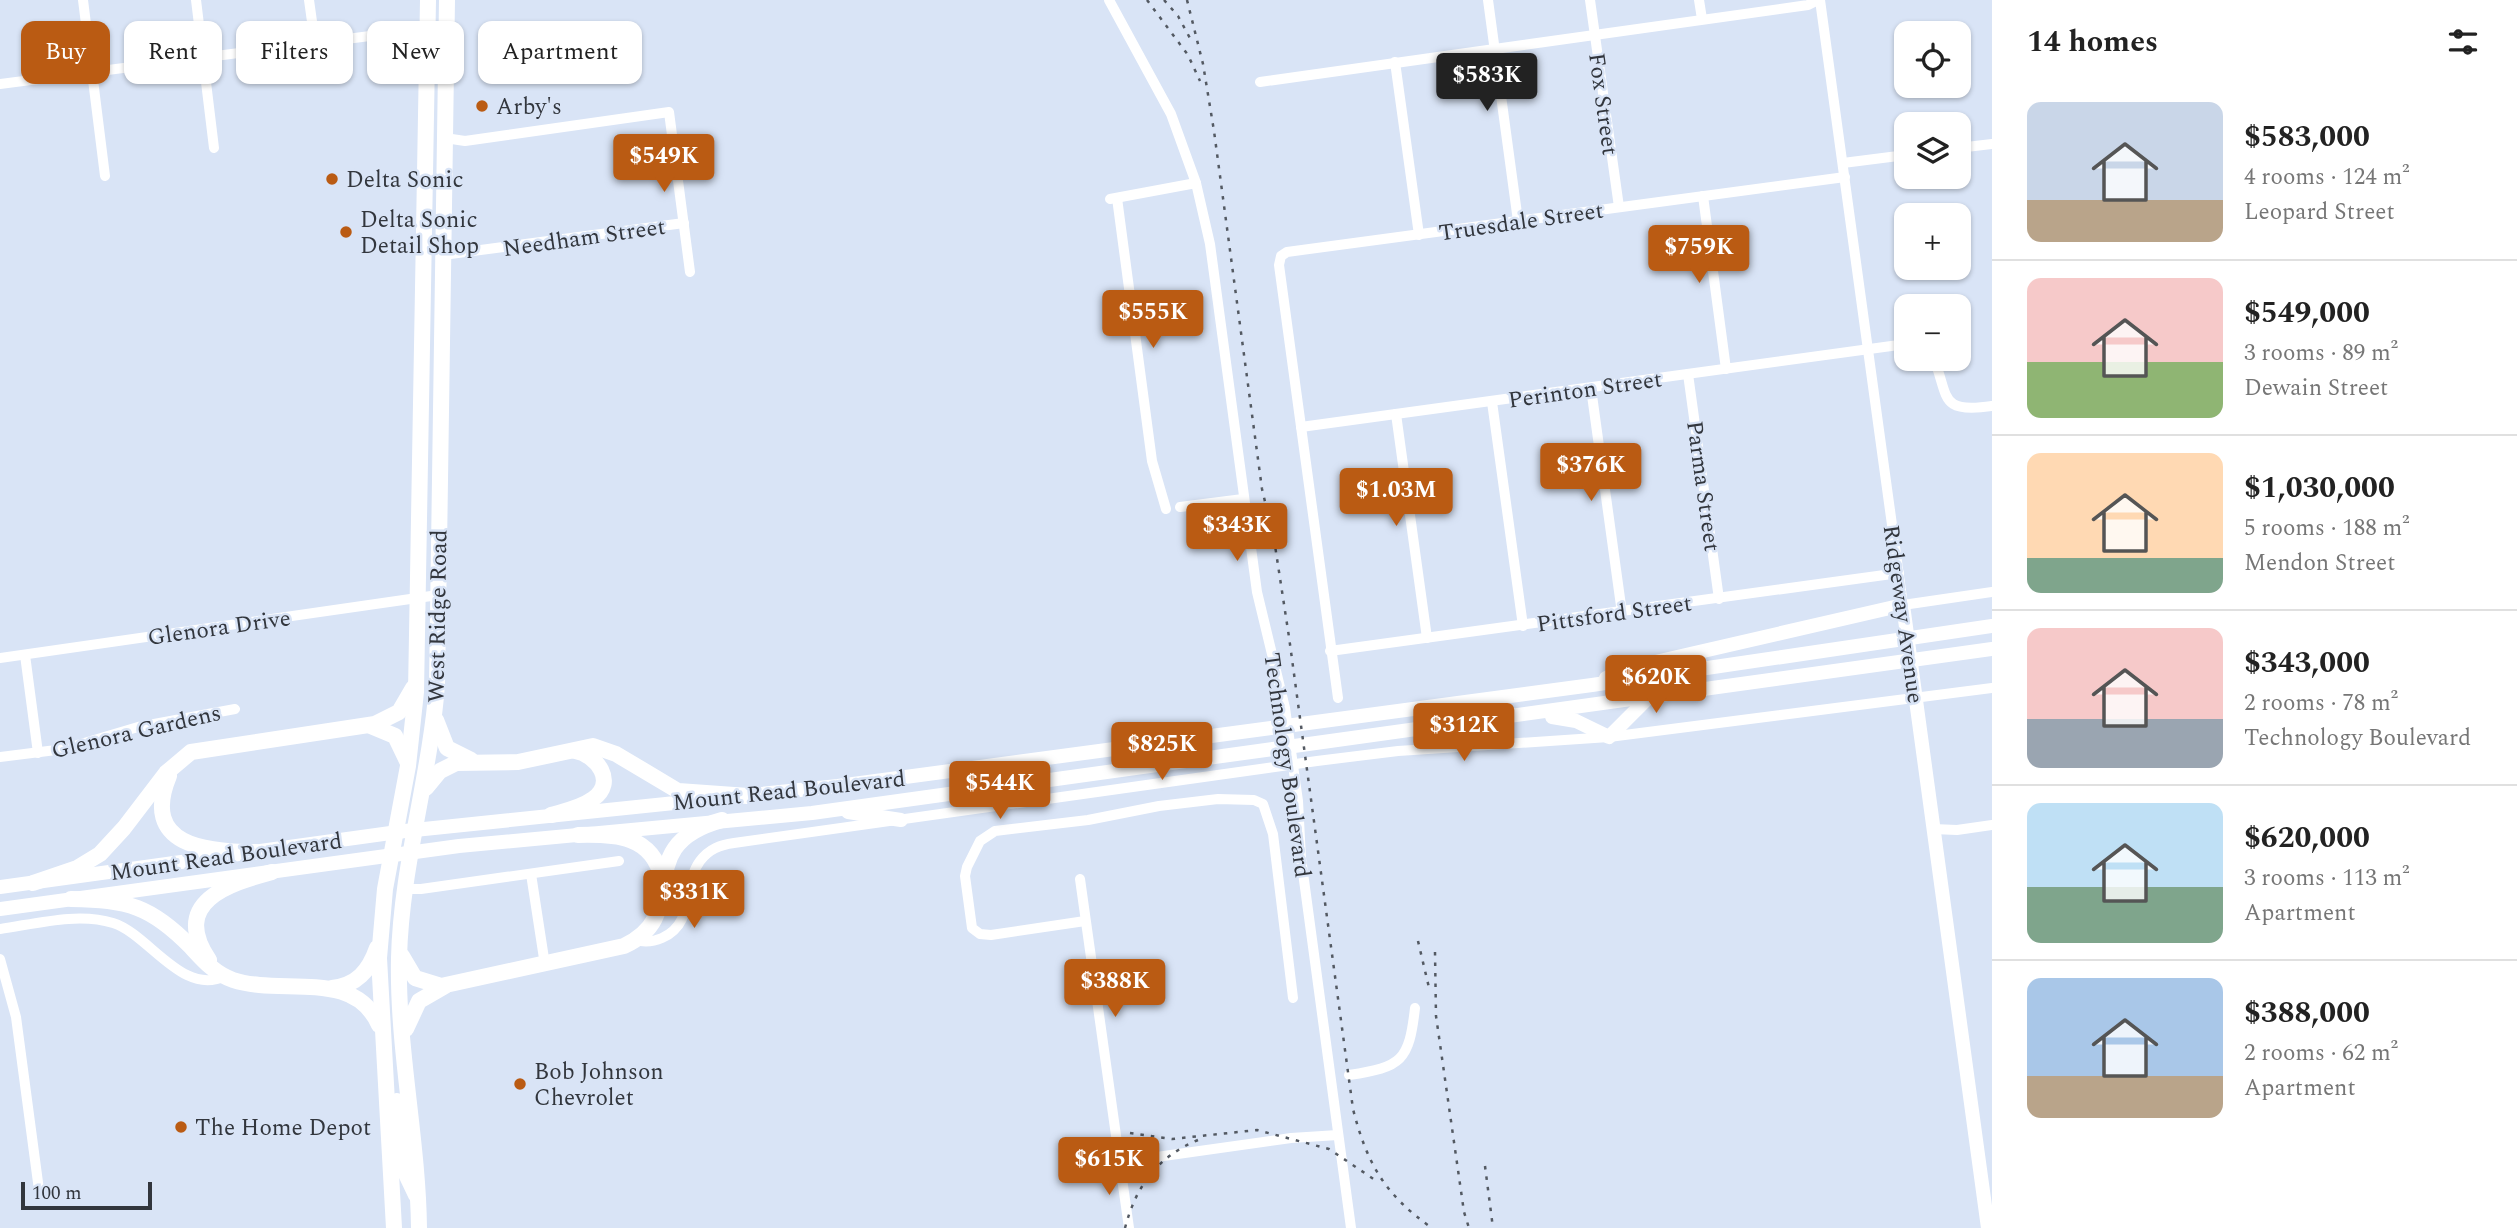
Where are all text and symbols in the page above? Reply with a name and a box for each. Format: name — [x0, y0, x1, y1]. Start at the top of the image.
text: 14 homes — [2027, 19, 2158, 65]
chip: Buy — [21, 21, 110, 84]
chip: Rent — [124, 21, 222, 84]
chip: Filters — [236, 21, 353, 84]
chip: New — [367, 21, 464, 84]
chip: Apartment — [478, 21, 642, 84]
map controls — [1894, 21, 1971, 371]
button: locate — [1894, 21, 1971, 98]
icon: filters — [2444, 23, 2482, 61]
street label: Fox Street — [1578, 51, 1627, 158]
pin: $583K — [1438, 54, 1536, 113]
text: $583K — [1452, 58, 1522, 93]
place label: Arby's — [496, 90, 562, 125]
marker: Arby's — [474, 98, 490, 114]
button: layers — [1894, 112, 1971, 189]
text: $583,000 — [2244, 114, 2370, 160]
icon: home — [2083, 130, 2167, 214]
pin: $549K — [615, 134, 713, 194]
text: $549K — [629, 139, 699, 174]
text: 4 rooms · 124 m² — [2244, 160, 2410, 195]
place label: Delta Sonic — [346, 163, 463, 198]
marker: Delta Sonic — [324, 171, 340, 187]
street label: Truesdale Street — [1437, 194, 1606, 251]
text: Leopard Street — [2244, 195, 2395, 230]
place label: Delta Sonic Detail Shop — [360, 203, 479, 264]
button: + — [1894, 203, 1971, 280]
street label: Needham Street — [501, 210, 668, 267]
marker: Delta Sonic Detail Shop — [338, 224, 354, 240]
pin: $759K — [1650, 226, 1748, 285]
text: $759K — [1664, 230, 1734, 265]
pin: $555K — [1104, 290, 1202, 350]
text: $549,000 — [2244, 290, 2370, 336]
button: − — [1894, 294, 1971, 371]
text: $555K — [1118, 295, 1188, 330]
icon: home — [2083, 306, 2167, 390]
text: 3 rooms · 89 m² — [2244, 336, 2398, 371]
street label: Perinton Street — [1506, 362, 1664, 419]
text: Dewain Street — [2244, 371, 2388, 406]
street label: Parma Street — [1676, 419, 1729, 554]
pin: $376K — [1542, 444, 1640, 503]
text: $376K — [1556, 448, 1626, 483]
text: $1,030,000 — [2244, 465, 2395, 511]
pin: $1.03M — [1339, 468, 1453, 528]
text: $1.03M — [1356, 473, 1436, 508]
icon: home — [2083, 481, 2167, 565]
pin: $343K — [1188, 504, 1286, 563]
text: $343K — [1202, 508, 1272, 543]
text: 5 rooms · 188 m² — [2244, 511, 2410, 546]
street label: Ridgeway Avenue — [1873, 523, 1932, 706]
street label: West Ridge Road — [419, 529, 458, 703]
text: Mendon Street — [2244, 546, 2395, 581]
street label: Pittsford Street — [1534, 586, 1694, 643]
street label: Glenora Drive — [145, 601, 293, 656]
text: $343,000 — [2244, 640, 2370, 686]
street label: Technology Boulevard — [1253, 650, 1320, 880]
pin: $620K — [1607, 656, 1705, 715]
icon: home — [2083, 656, 2167, 740]
text: $620K — [1621, 660, 1691, 695]
text: 2 rooms · 78 m² — [2244, 686, 2398, 721]
street label: Glenora Gardens — [48, 696, 225, 769]
pin: $312K — [1415, 704, 1513, 763]
text: $312K — [1429, 708, 1499, 743]
text: Technology Boulevard — [2244, 721, 2471, 756]
pin: $825K — [1113, 722, 1211, 782]
text: $825K — [1127, 727, 1197, 762]
street label: Mount Read Boulevard — [671, 762, 907, 821]
pin: $544K — [951, 762, 1049, 821]
text: $544K — [965, 766, 1035, 801]
text: $620,000 — [2244, 815, 2370, 861]
street label: Mount Read Boulevard — [108, 824, 345, 891]
icon: home — [2083, 831, 2167, 915]
text: 3 rooms · 113 m² — [2244, 861, 2410, 896]
pin: $331K — [645, 870, 743, 930]
text: $331K — [659, 875, 729, 910]
text: Apartment — [2244, 896, 2356, 931]
pin: $388K — [1066, 960, 1164, 1019]
text: $388K — [1080, 964, 1150, 999]
text: $388,000 — [2244, 990, 2370, 1036]
icon: home — [2083, 1006, 2167, 1090]
text: 2 rooms · 62 m² — [2244, 1036, 2398, 1071]
place label: Bob Johnson Chevrolet — [534, 1055, 664, 1116]
text: Apartment — [2244, 1071, 2356, 1106]
marker: Bob Johnson Chevrolet — [512, 1076, 528, 1092]
place label: The Home Depot — [195, 1111, 371, 1146]
marker: The Home Depot — [173, 1119, 189, 1135]
pin: $615K — [1060, 1138, 1158, 1197]
text: $615K — [1074, 1142, 1144, 1177]
scale bar — [21, 1179, 152, 1211]
text: 100 m — [32, 1179, 82, 1208]

